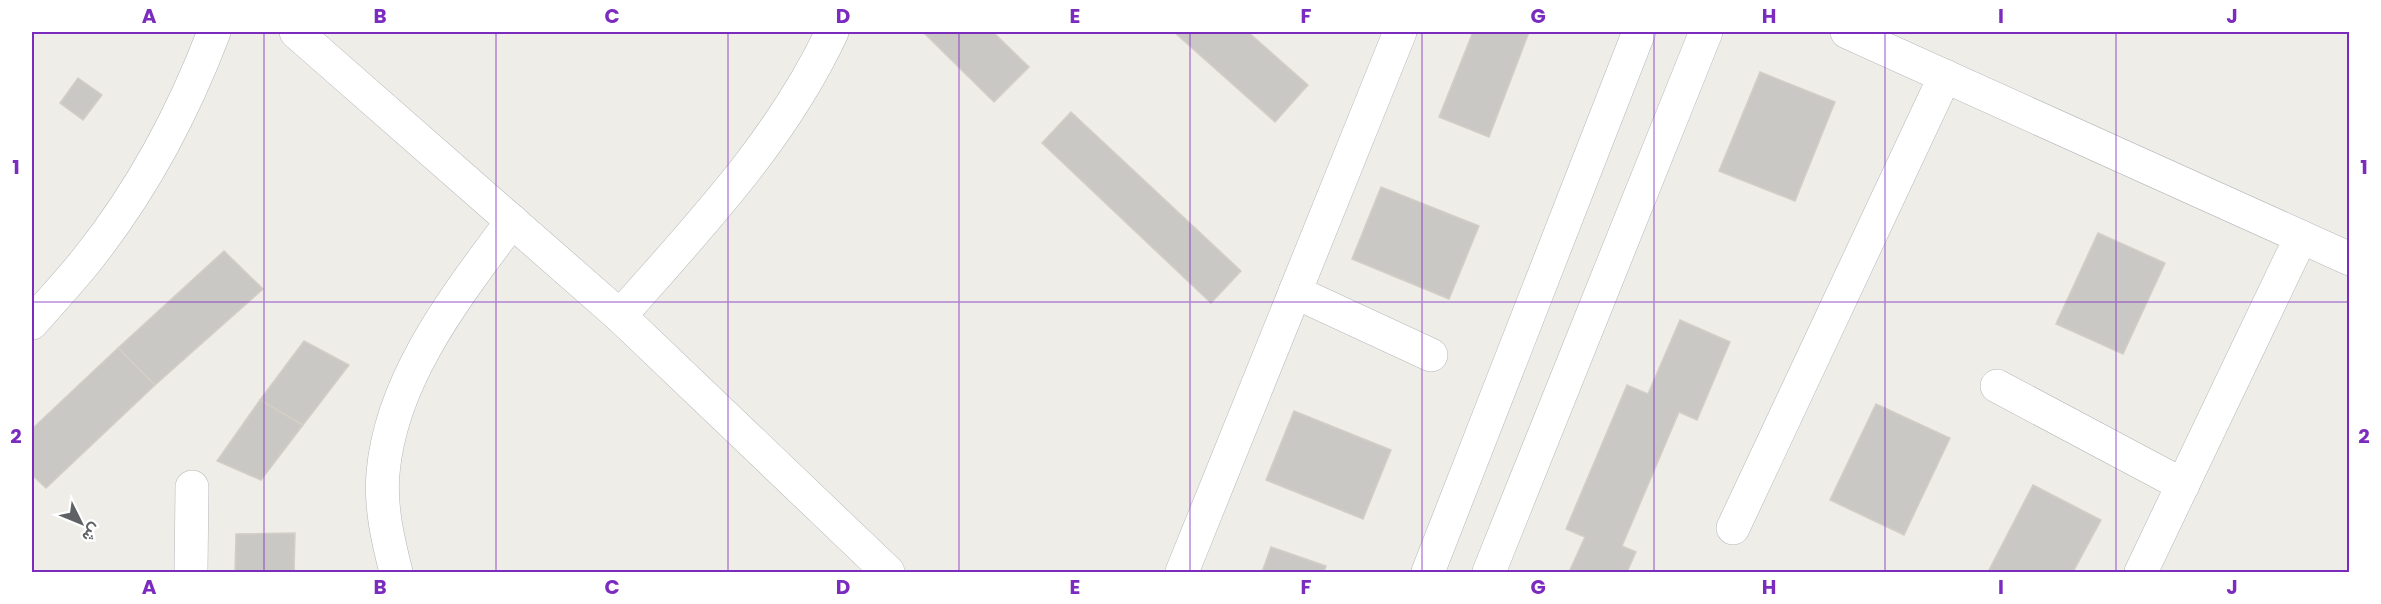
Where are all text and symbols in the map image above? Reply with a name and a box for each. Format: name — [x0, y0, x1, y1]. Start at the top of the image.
text: A — [142, 2, 157, 30]
text: B — [373, 2, 387, 30]
text: C — [604, 2, 620, 30]
text: D — [836, 2, 850, 30]
text: E — [1070, 2, 1080, 30]
text: F — [1301, 2, 1312, 30]
text: G — [1530, 2, 1546, 30]
text: H — [1762, 2, 1776, 30]
text: I — [1998, 2, 2004, 30]
text: J — [2226, 2, 2238, 30]
text: 1 — [12, 153, 20, 181]
text: 1 — [2360, 153, 2368, 181]
text: 2 — [10, 422, 22, 450]
text: 2 — [2358, 422, 2370, 450]
north arrow — [51, 493, 111, 553]
text: ش — [77, 518, 107, 548]
text: A — [142, 573, 157, 601]
text: B — [373, 573, 387, 601]
text: C — [604, 573, 620, 601]
text: D — [836, 573, 850, 601]
text: E — [1070, 573, 1080, 601]
text: F — [1301, 573, 1312, 601]
text: G — [1530, 573, 1546, 601]
text: H — [1762, 573, 1776, 601]
text: I — [1998, 573, 2004, 601]
text: J — [2226, 573, 2238, 601]

